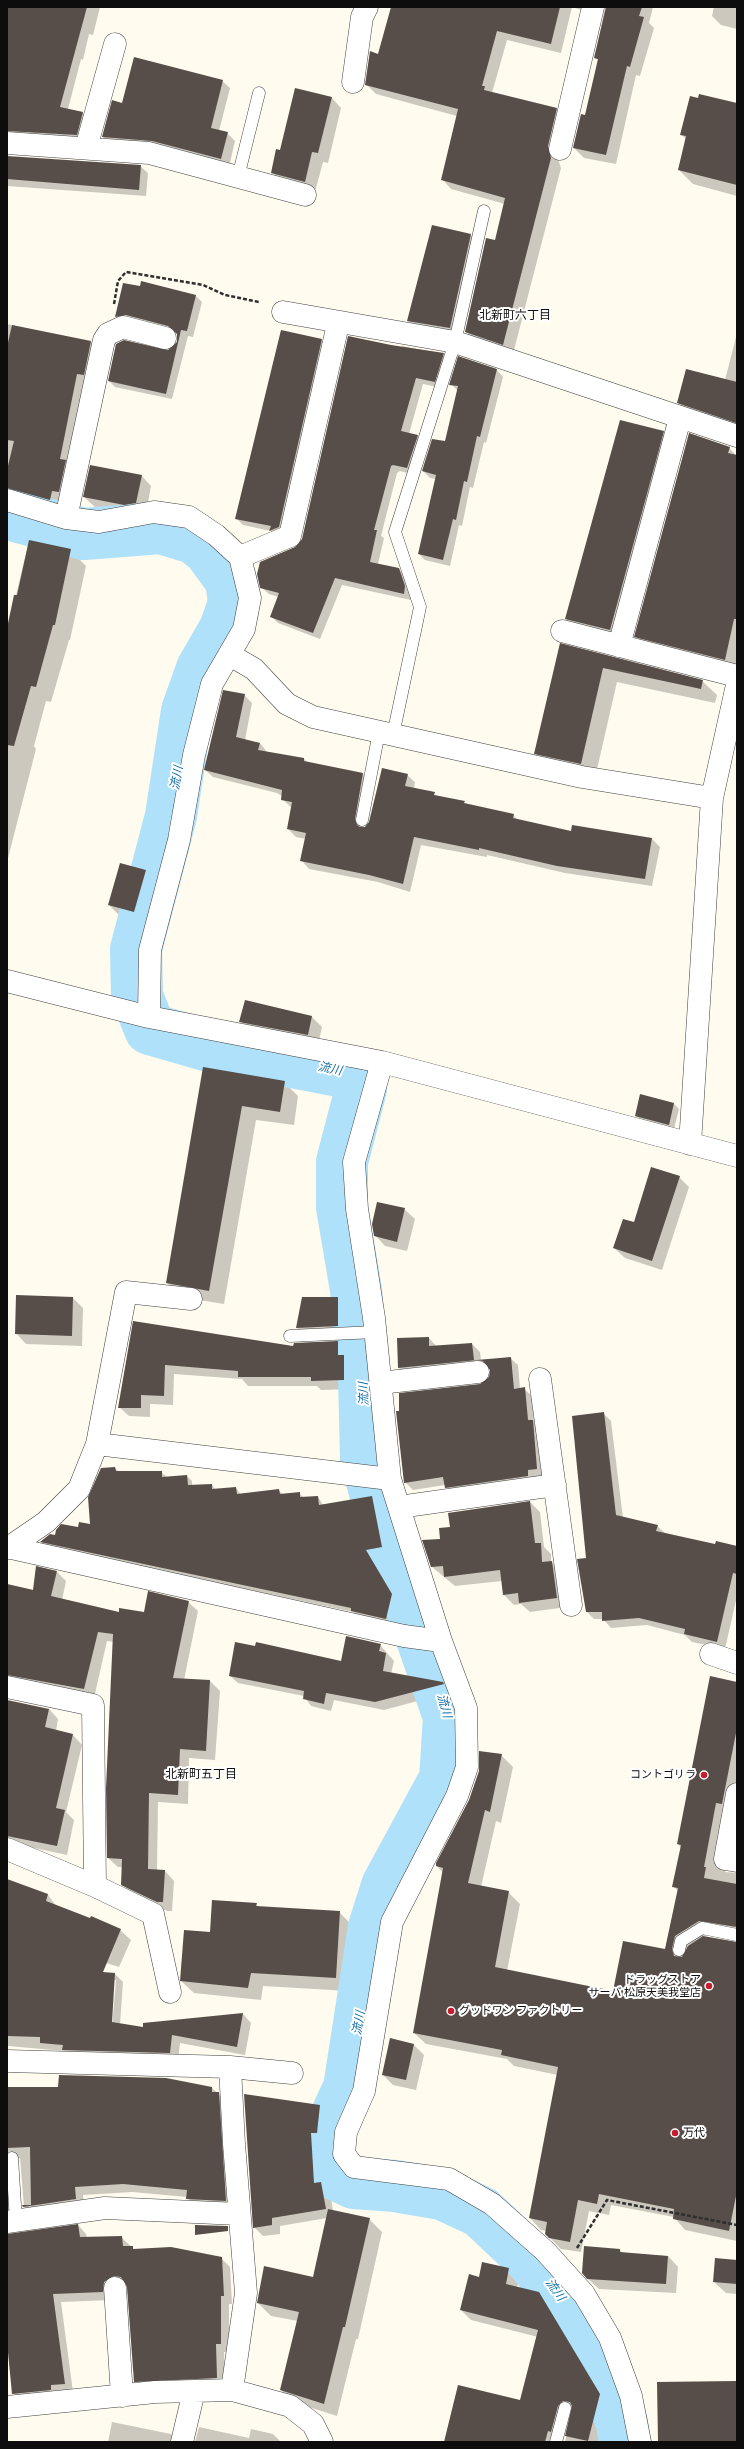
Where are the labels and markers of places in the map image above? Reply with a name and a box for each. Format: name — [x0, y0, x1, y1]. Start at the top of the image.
place label: コントゴリラ — [630, 1768, 696, 1782]
marker: コントゴリラ — [699, 1770, 709, 1780]
place label: ドラッグストア サーバ 松原天美我堂店 — [588, 1973, 701, 1999]
marker: ドラッグストア サーバ 松原天美我堂店 — [704, 1981, 714, 1991]
place label: グッドワン ファクトリー — [459, 2004, 583, 2018]
marker: グッドワン ファクトリー — [446, 2006, 456, 2016]
place label: 万代 — [683, 2126, 705, 2140]
marker: 万代 — [670, 2128, 680, 2138]

